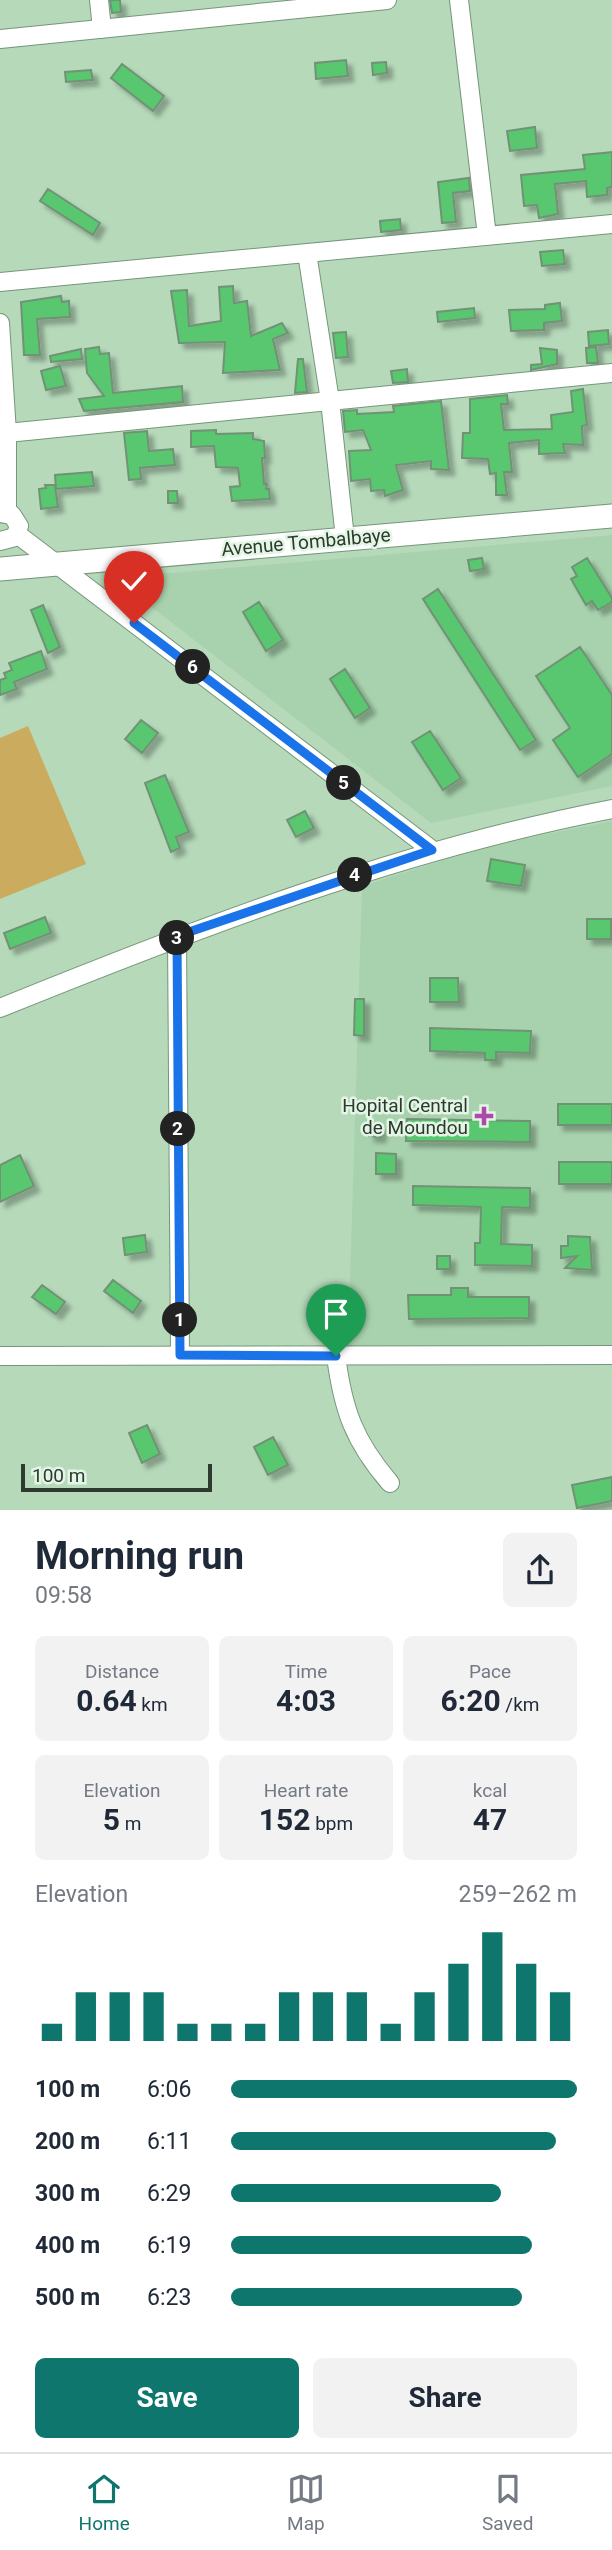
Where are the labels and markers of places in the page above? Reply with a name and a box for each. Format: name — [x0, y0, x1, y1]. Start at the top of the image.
pin — [104, 551, 164, 623]
pin: 6 — [176, 650, 210, 684]
pin: 5 — [326, 766, 362, 800]
pin: 4 — [338, 858, 372, 892]
pin: 3 — [160, 920, 194, 956]
place label: Hopital Central de Moundou — [342, 1094, 468, 1139]
marker: Hopital Central de Moundou — [474, 1106, 494, 1126]
pin: 2 — [160, 1112, 196, 1146]
pin — [306, 1284, 366, 1356]
pin: 1 — [162, 1302, 198, 1338]

